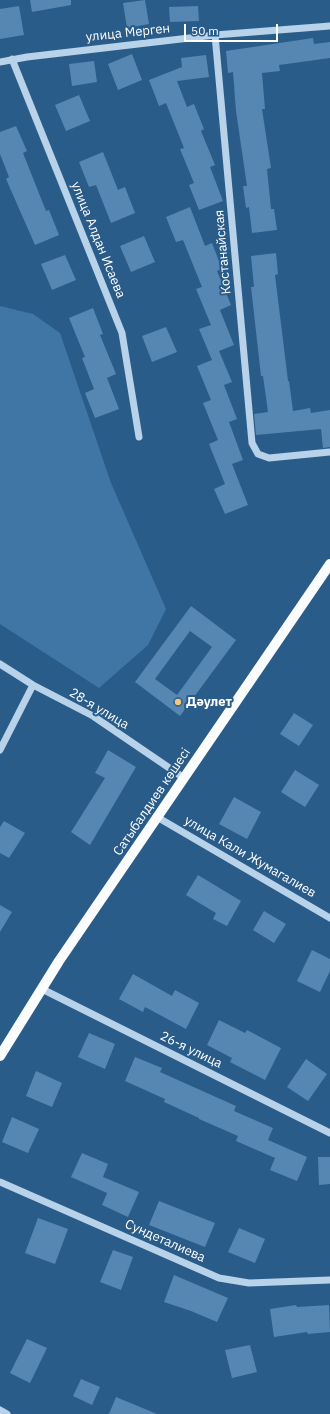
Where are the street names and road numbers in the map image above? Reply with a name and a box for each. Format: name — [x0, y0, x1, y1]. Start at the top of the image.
street label: улица Мерген — [85, 21, 171, 45]
street label: улица Алдан Исаева — [67, 179, 129, 301]
street label: Костанайская — [212, 209, 234, 295]
street label: 28-я улица — [66, 685, 132, 733]
street label: Сатыбалдиев көшесі — [110, 745, 194, 859]
street label: улица Кали Жумагалиев — [181, 813, 319, 901]
street label: 26-я улица — [158, 1028, 224, 1072]
street label: Сундеталиева — [122, 1216, 208, 1266]

